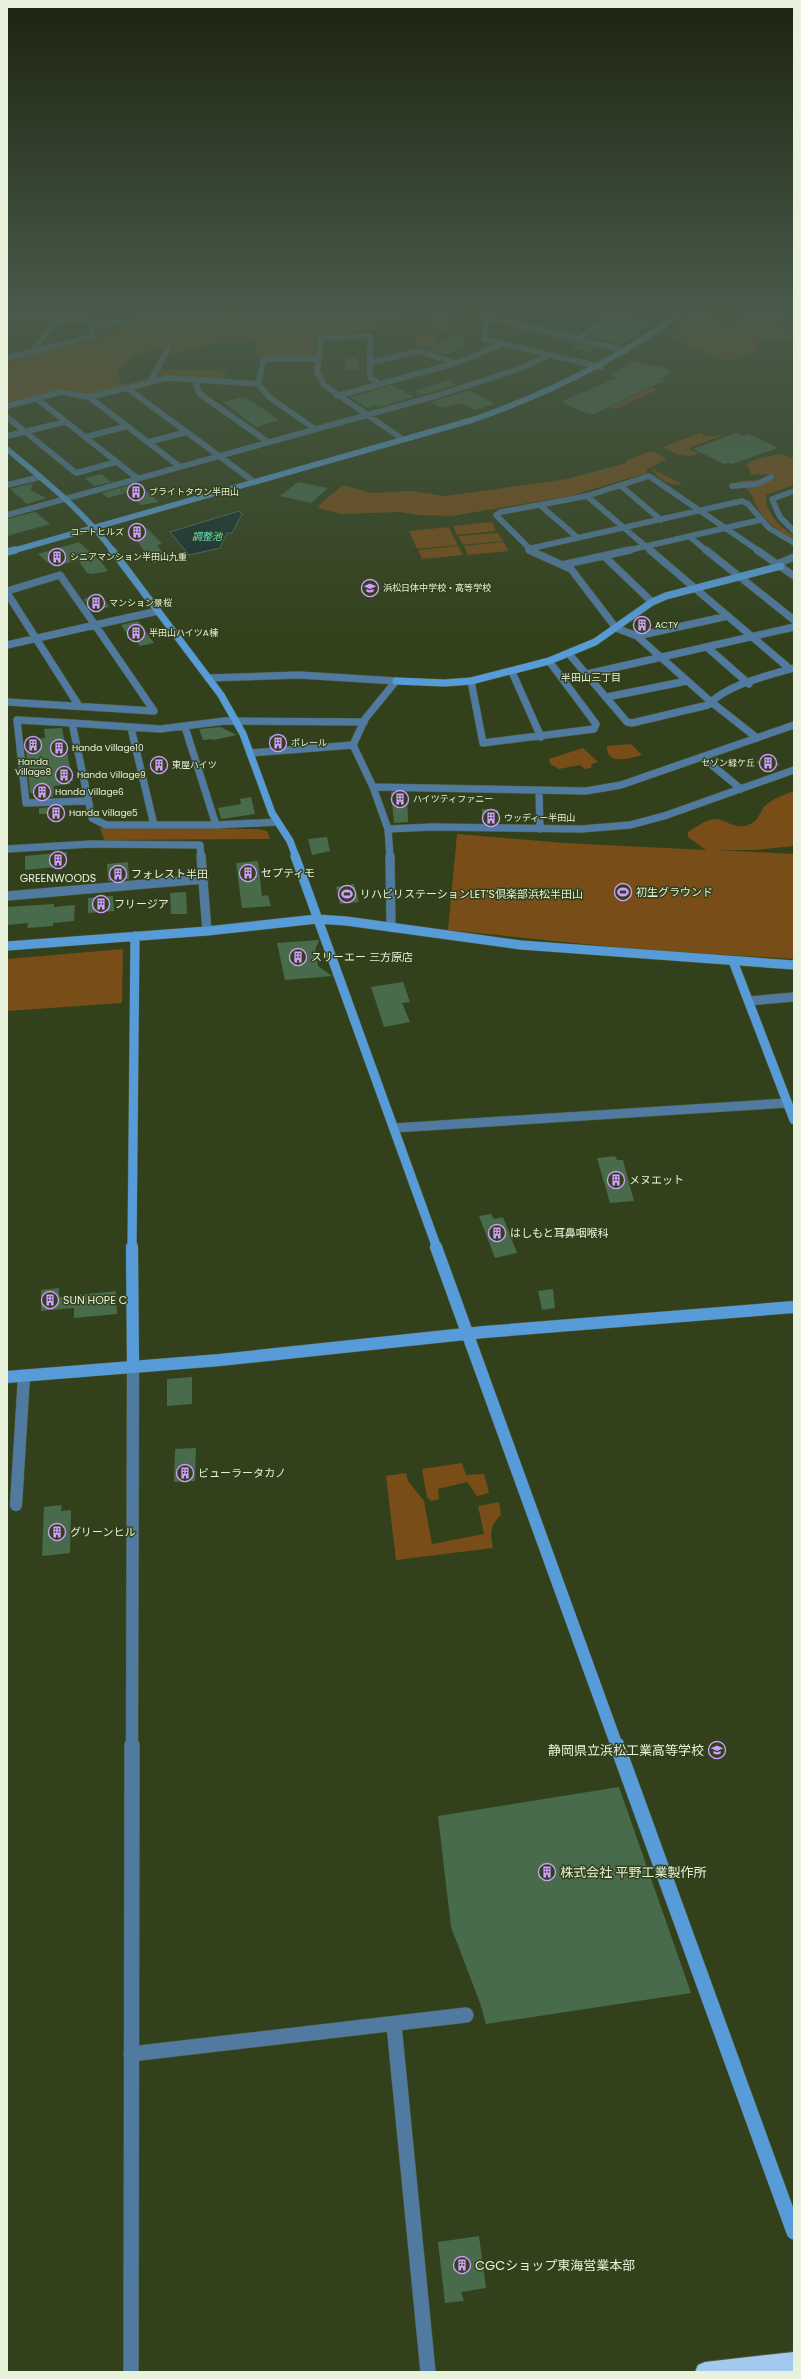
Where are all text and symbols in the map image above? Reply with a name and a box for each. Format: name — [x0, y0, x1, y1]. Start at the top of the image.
building icon: ブライトタウン半田山 — [126, 482, 146, 502]
place label: ブライトタウン半田山 — [149, 486, 239, 498]
building icon: コートヒルズ — [127, 522, 147, 542]
place label: コートヒルズ — [70, 526, 124, 538]
water label: 調整池 — [192, 529, 223, 544]
building icon: シニアマンション半田山九重 — [47, 547, 67, 567]
place label: シニアマンション半田山九重 — [70, 551, 187, 563]
school or university icon: 浜松日体中学校・高等学校 — [360, 578, 380, 598]
place label: 浜松日体中学校・高等学校 — [383, 582, 491, 594]
building icon: マンション景桜 — [86, 593, 106, 613]
place label: マンション景桜 — [109, 597, 172, 609]
building icon: ACTY — [632, 615, 652, 635]
place label: ACTY — [655, 619, 679, 631]
building icon: 半田山ハイツA棟 — [126, 623, 146, 643]
place label: 半田山ハイツA棟 — [149, 627, 219, 639]
district label: 半田山三丁目 — [561, 670, 621, 685]
building icon: ポレール — [268, 733, 288, 753]
building icon: Handa Village8 — [23, 735, 43, 755]
place label: ポレール — [291, 737, 327, 749]
building icon: Handa Village10 — [49, 738, 69, 758]
place label: Handa Village10 — [72, 742, 144, 754]
building icon: セゾン緑ケ丘 — [758, 753, 778, 773]
building icon: 東屋ハイツ — [149, 755, 169, 775]
place label: Handa Village8 — [15, 756, 51, 778]
place label: セゾン緑ケ丘 — [701, 757, 755, 769]
place label: 東屋ハイツ — [172, 759, 217, 771]
building icon: Handa Village9 — [54, 765, 74, 785]
place label: Handa Village9 — [77, 769, 146, 781]
building icon: Handa Village6 — [32, 782, 52, 802]
place label: Handa Village6 — [55, 786, 124, 798]
building icon: ハイツティファニー — [390, 789, 410, 809]
place label: ハイツティファニー — [413, 793, 493, 805]
building icon: Handa Village5 — [46, 803, 66, 823]
place label: Handa Village5 — [69, 807, 138, 819]
building icon: ウッディー半田山 — [481, 808, 501, 828]
place label: ウッディー半田山 — [504, 812, 575, 824]
building icon: GREENWOODS — [48, 850, 68, 870]
building icon: セプティモ — [238, 863, 258, 883]
building icon: フォレスト半田 — [108, 864, 128, 884]
place label: セプティモ — [261, 865, 315, 881]
place label: フォレスト半田 — [131, 866, 208, 882]
place label: GREENWOODS — [20, 870, 96, 886]
sports icon: 初生グラウンド — [613, 882, 633, 902]
sports icon: リハビリステーションLET’S倶楽部浜松半田山 — [337, 884, 357, 904]
place label: 初生グラウンド — [636, 884, 713, 900]
place label: リハビリステーションLET’S倶楽部浜松半田山 — [360, 886, 583, 902]
building icon: フリージア — [91, 894, 111, 914]
place label: フリージア — [114, 896, 169, 912]
building icon: スリーエー 三方原店 — [288, 947, 308, 967]
place label: スリーエー 三方原店 — [311, 949, 413, 965]
building icon: メヌエット — [606, 1170, 626, 1190]
place label: メヌエット — [629, 1172, 684, 1188]
building icon: はしもと耳鼻咽喉科 — [487, 1223, 507, 1243]
place label: はしもと耳鼻咽喉科 — [510, 1225, 609, 1241]
building icon: SUN HOPE C — [40, 1290, 60, 1310]
place label: SUN HOPE C — [63, 1292, 127, 1308]
building icon: ビューラータカノ — [175, 1463, 195, 1483]
place label: ビューラータカノ — [198, 1465, 286, 1481]
building icon: グリーンヒル — [47, 1522, 67, 1542]
place label: グリーンヒル — [70, 1524, 135, 1540]
school or university icon: 静岡県立浜松工業高等学校 — [707, 1740, 727, 1760]
place label: 静岡県立浜松工業高等学校 — [548, 1741, 704, 1760]
building icon: 株式会社 平野工業製作所 — [537, 1862, 557, 1882]
place label: 株式会社 平野工業製作所 — [560, 1863, 706, 1882]
building icon: CGCショップ東海営業本部 — [452, 2255, 472, 2275]
place label: CGCショップ東海営業本部 — [475, 2256, 635, 2275]

